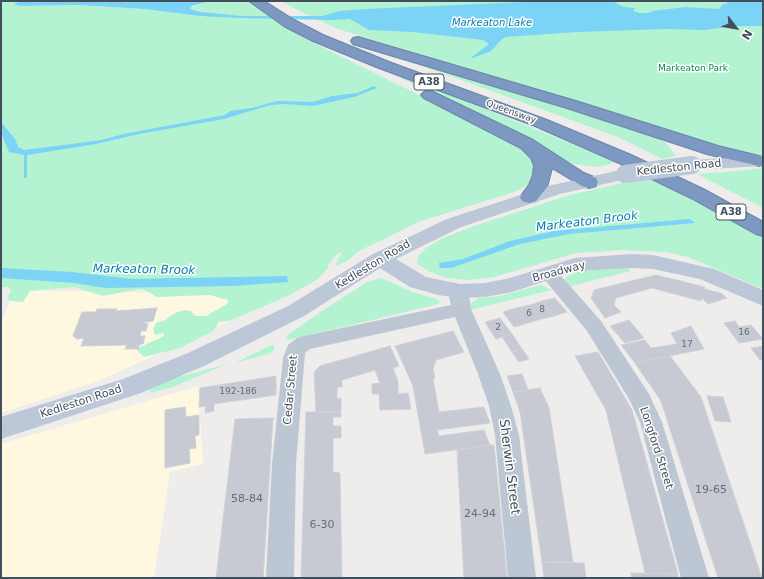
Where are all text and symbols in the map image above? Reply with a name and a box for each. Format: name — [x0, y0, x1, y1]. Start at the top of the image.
north arrow — [716, 8, 756, 48]
water label: Markeaton Lake — [452, 17, 532, 29]
text: N — [739, 27, 755, 42]
park label: Markeaton Park — [658, 64, 728, 74]
road number: A38 — [414, 74, 444, 90]
street label: Queensway — [485, 98, 537, 126]
street label: Kedleston Road — [636, 157, 722, 179]
road number: A38 — [716, 204, 746, 220]
water label: Markeaton Brook — [535, 209, 639, 235]
street label: Kedleston Road — [333, 237, 413, 293]
street label: Broadway — [531, 259, 587, 285]
water label: Markeaton Brook — [93, 262, 195, 278]
house number: 8 — [539, 305, 545, 315]
house number: 6 — [526, 309, 532, 319]
house number: 2 — [495, 323, 501, 333]
house number: 16 — [738, 328, 750, 338]
house number: 17 — [681, 340, 693, 350]
street label: Cedar Street — [281, 355, 301, 425]
street label: Kedleston Road — [39, 383, 123, 421]
house number: 192-186 — [219, 387, 257, 397]
street label: Longford Street — [637, 405, 675, 491]
street label: Sherwin Street — [495, 418, 523, 516]
house number: 19-65 — [695, 483, 727, 497]
house number: 58-84 — [231, 492, 263, 506]
house number: 24-94 — [464, 507, 496, 521]
house number: 6-30 — [310, 518, 334, 532]

